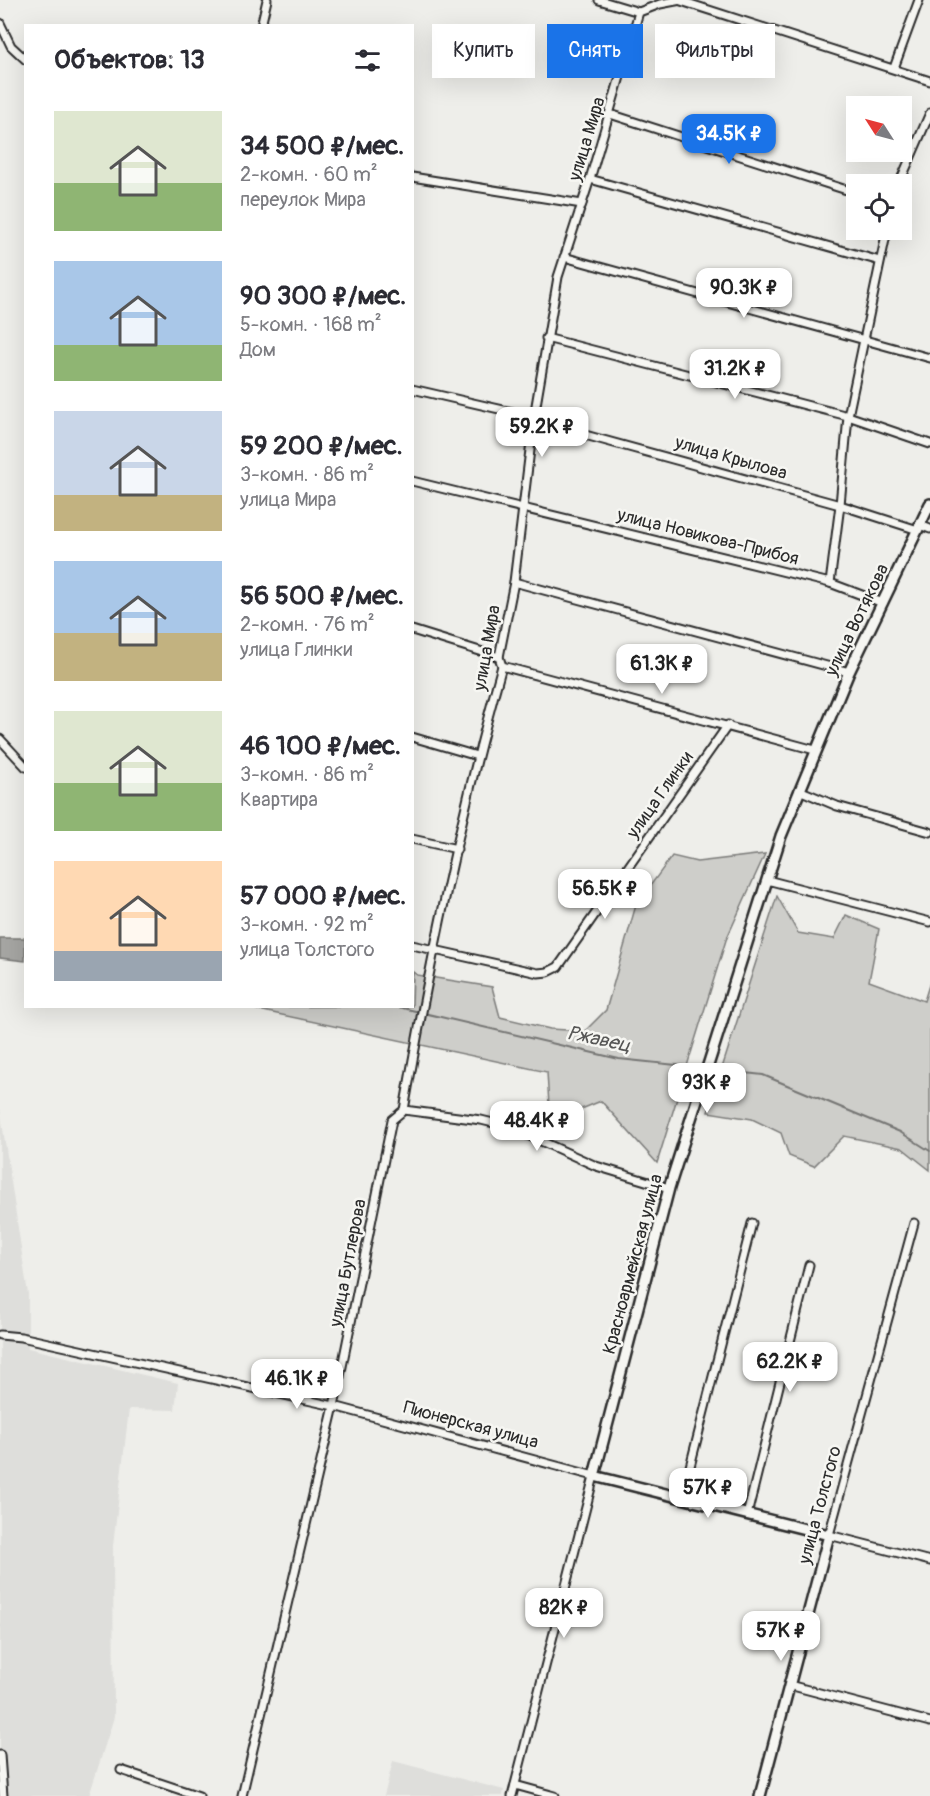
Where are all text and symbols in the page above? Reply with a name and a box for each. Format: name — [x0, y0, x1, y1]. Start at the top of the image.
chip: Купить — [432, 24, 535, 78]
chip: Снять — [547, 24, 643, 78]
chip: Фильтры — [655, 24, 775, 78]
text: Объектов: 13 — [54, 44, 205, 76]
icon: filters — [351, 44, 384, 77]
street label: улица Мира — [563, 94, 611, 185]
north arrow — [846, 96, 912, 162]
map controls — [846, 96, 912, 240]
pin: 34.5K ₽ — [674, 114, 784, 165]
text: 34.5K ₽ — [696, 121, 762, 146]
text: 34 500 ₽/мес. — [240, 130, 404, 162]
icon: home — [102, 135, 174, 207]
text: 2-комн. · 60 m² — [240, 162, 378, 187]
button: locate — [846, 174, 912, 240]
text: переулок Мира — [240, 187, 366, 212]
pin: 90.3K ₽ — [689, 268, 799, 319]
text: 90.3K ₽ — [710, 275, 778, 300]
text: 90 300 ₽/мес. — [240, 280, 406, 312]
icon: home — [102, 285, 174, 357]
text: 5-комн. · 168 m² — [240, 312, 382, 337]
text: Дом — [240, 337, 276, 362]
pin: 31.2K ₽ — [680, 349, 790, 400]
text: 31.2K ₽ — [704, 356, 766, 381]
pin: 59.2K ₽ — [487, 407, 597, 458]
text: 59.2K ₽ — [509, 414, 575, 439]
text: 59 200 ₽/мес. — [240, 430, 403, 462]
street label: улица Крылова — [671, 431, 790, 485]
icon: home — [102, 435, 174, 507]
text: 3-комн. · 86 m² — [240, 462, 374, 487]
text: улица Мира — [240, 487, 336, 512]
street label: улица Новикова-Прибоя — [614, 503, 801, 571]
street label: улица Вотякова — [819, 560, 894, 681]
text: 56 500 ₽/мес. — [240, 580, 404, 612]
icon: home — [102, 585, 174, 657]
street label: улица Мира — [468, 603, 506, 694]
text: 2-комн. · 76 m² — [240, 612, 375, 637]
text: улица Глинки — [240, 637, 352, 662]
pin: 61.3K ₽ — [607, 644, 717, 695]
text: 61.3K ₽ — [630, 651, 694, 676]
text: 46 100 ₽/мес. — [240, 730, 401, 762]
icon: home — [102, 735, 174, 807]
street label: улица Глинки — [621, 747, 698, 844]
text: 3-комн. · 86 m² — [240, 762, 374, 787]
text: Квартира — [240, 787, 318, 812]
pin: 56.5K ₽ — [550, 869, 660, 920]
text: 56.5K ₽ — [572, 876, 638, 901]
text: 57 000 ₽/мес. — [240, 880, 406, 912]
icon: home — [102, 885, 174, 957]
text: 3-комн. · 92 m² — [240, 912, 374, 937]
text: улица Толстого — [240, 937, 375, 962]
water label: Ржавец — [565, 1020, 633, 1058]
pin: 93K ₽ — [665, 1063, 749, 1114]
text: 93K ₽ — [682, 1070, 732, 1095]
pin: 48.4K ₽ — [482, 1101, 592, 1152]
text: 48.4K ₽ — [504, 1108, 570, 1133]
street label: Красноармейская улица — [598, 1172, 668, 1356]
street label: улица Бутлерова — [324, 1197, 372, 1330]
pin: 62.2K ₽ — [735, 1342, 845, 1393]
text: 62.2K ₽ — [757, 1349, 823, 1374]
pin: 46.1K ₽ — [242, 1359, 352, 1410]
text: 46.1K ₽ — [265, 1366, 329, 1391]
street label: Пионерская улица — [401, 1396, 541, 1454]
street label: улица Толстого — [793, 1443, 847, 1567]
pin: 57K ₽ — [666, 1468, 750, 1519]
text: 57K ₽ — [683, 1475, 733, 1500]
pin: 82K ₽ — [522, 1588, 606, 1639]
text: 82K ₽ — [539, 1595, 589, 1620]
pin: 57K ₽ — [739, 1611, 823, 1662]
text: 57K ₽ — [756, 1618, 806, 1643]

